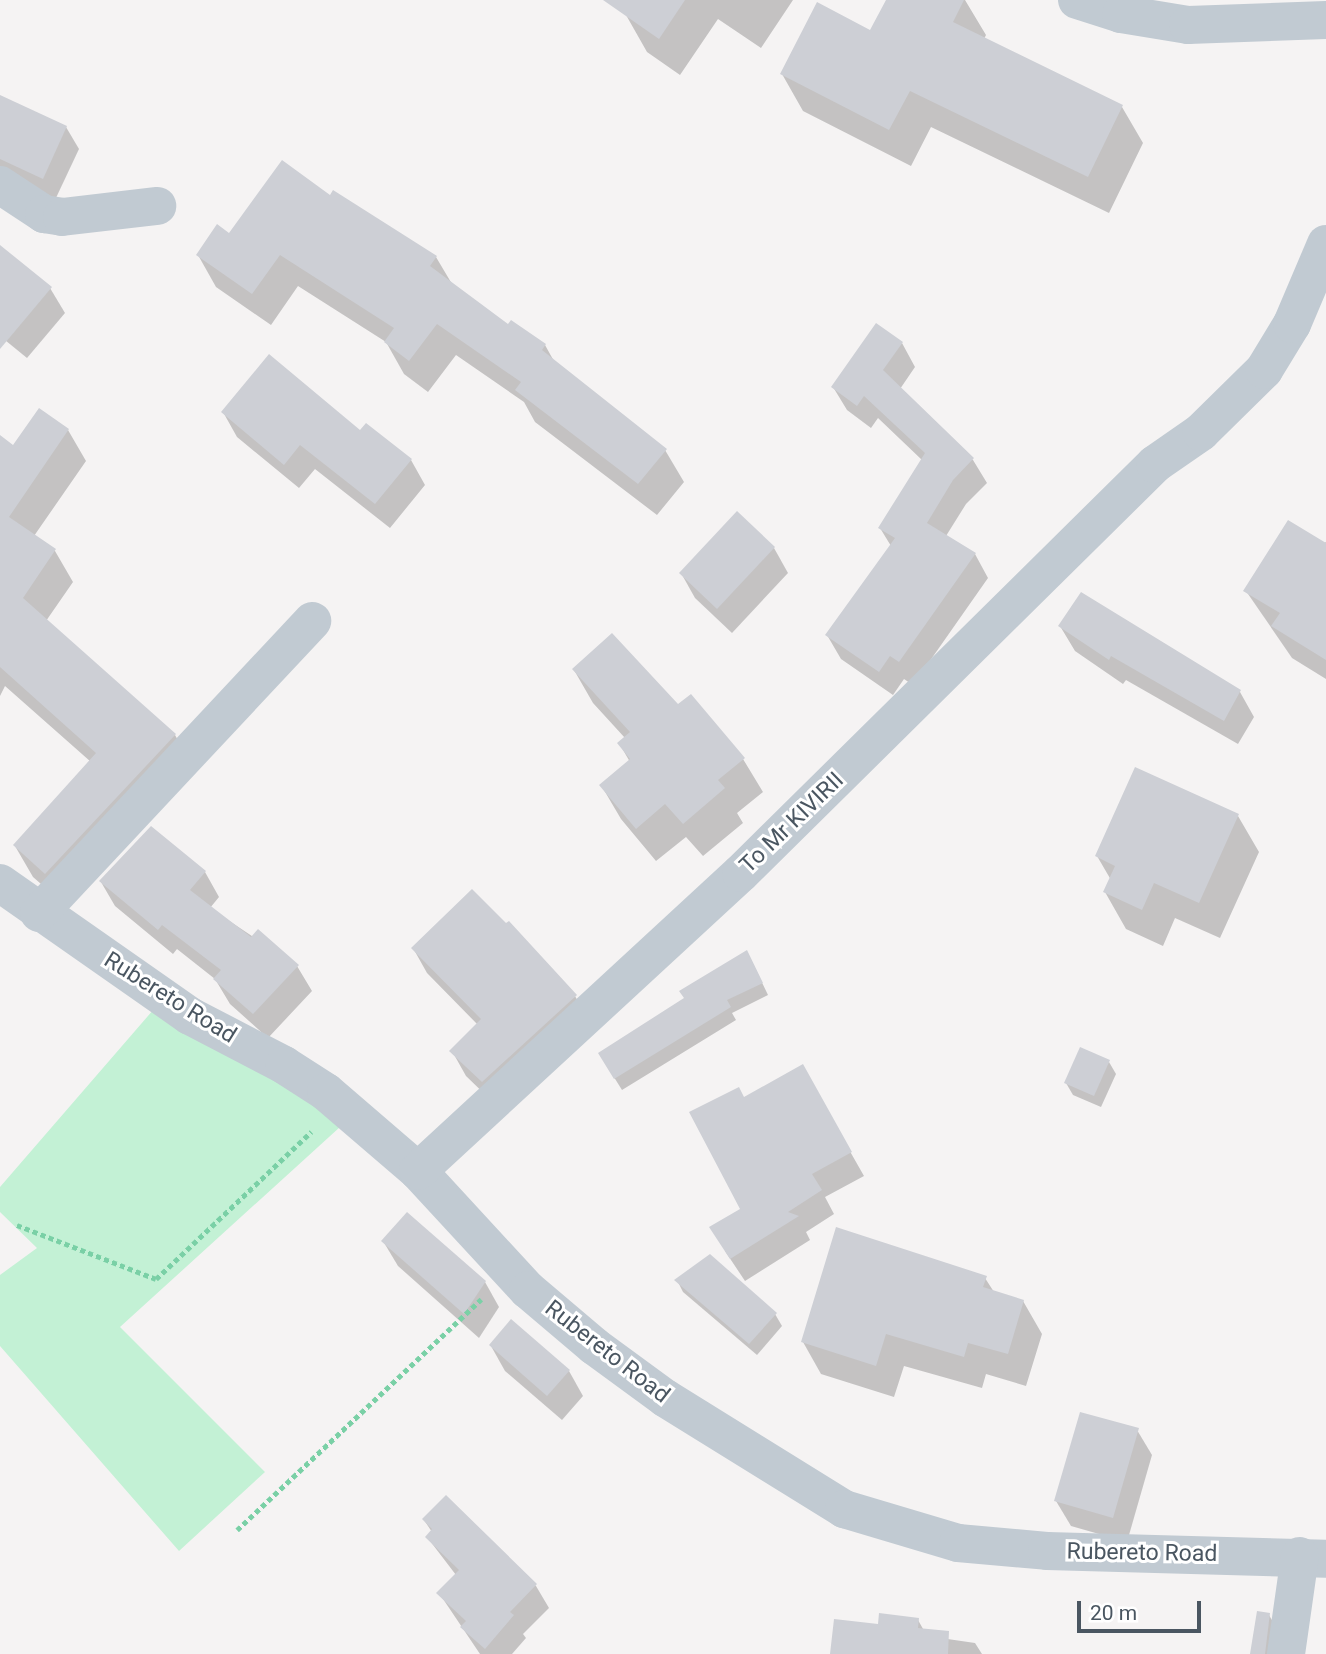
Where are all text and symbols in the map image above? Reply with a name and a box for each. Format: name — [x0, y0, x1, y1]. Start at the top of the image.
street label: To Mr KIVIRII — [734, 767, 850, 879]
street label: Rubereto Road — [99, 946, 241, 1050]
street label: Rubereto Road — [539, 1295, 675, 1409]
street label: Rubereto Road — [1066, 1538, 1218, 1568]
scale bar — [1081, 1588, 1205, 1632]
text: 20 m — [1090, 1601, 1137, 1625]

